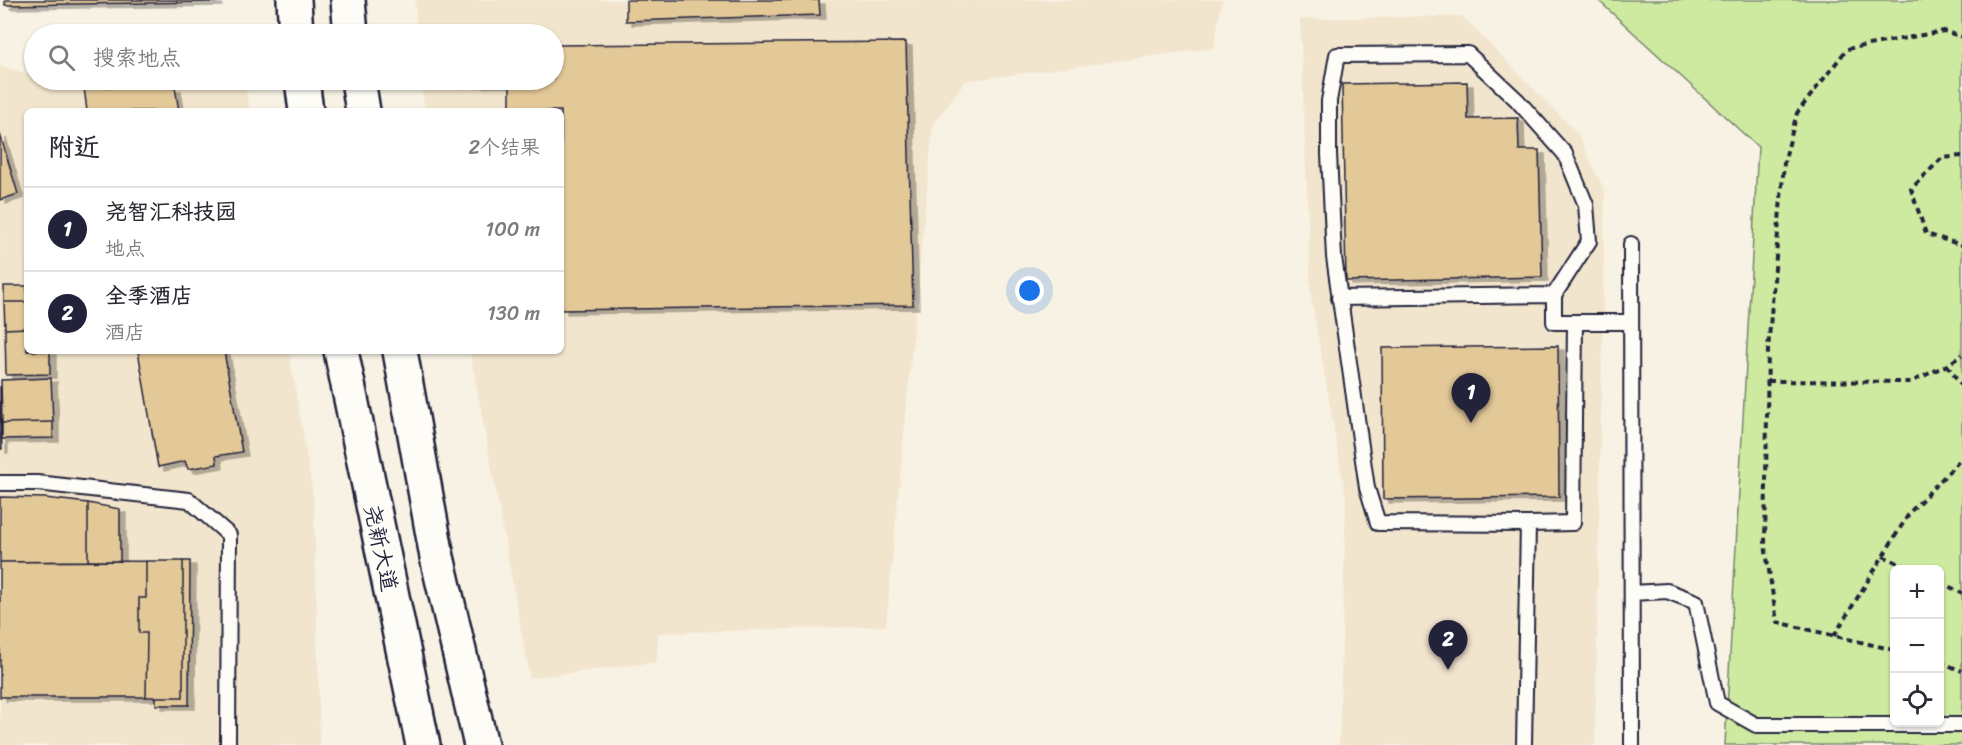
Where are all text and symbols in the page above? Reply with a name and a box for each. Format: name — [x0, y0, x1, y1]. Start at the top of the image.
search box — [24, 24, 564, 90]
text: 搜索地点 — [93, 38, 181, 77]
icon: search — [45, 41, 78, 74]
text: 附近 — [48, 124, 100, 170]
text: 2个结果 — [468, 130, 540, 165]
text: 尧智汇科技园 — [105, 192, 237, 231]
text: 1 — [63, 212, 72, 247]
text: 100 m — [486, 212, 540, 247]
text: 地点 — [105, 231, 145, 266]
text: 全季酒店 — [105, 276, 193, 315]
your location — [1015, 276, 1044, 305]
text: 2 — [62, 296, 73, 331]
text: 130 m — [487, 296, 540, 331]
text: 酒店 — [105, 315, 145, 350]
pin: 1 — [1452, 374, 1490, 423]
street label: 尧新大道 — [353, 501, 409, 595]
map controls — [1890, 565, 1944, 727]
button: + — [1890, 565, 1944, 619]
button: − — [1890, 619, 1944, 673]
pin: 2 — [1428, 620, 1468, 670]
button: locate — [1890, 673, 1944, 727]

